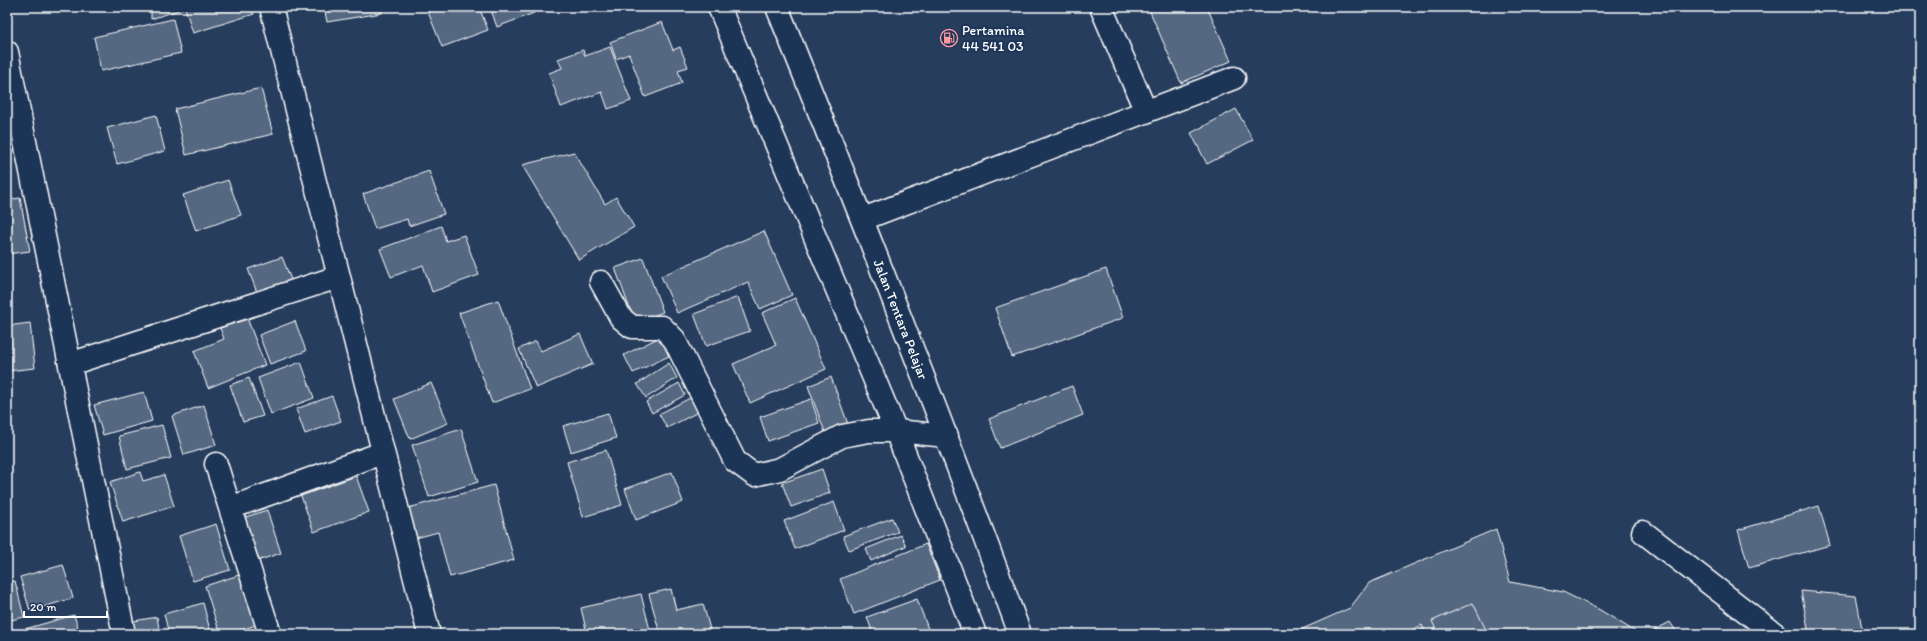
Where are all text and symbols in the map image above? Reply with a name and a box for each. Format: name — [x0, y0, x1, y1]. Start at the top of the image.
place label: Pertamina 44 541 03 — [962, 22, 1025, 55]
fuel station icon: Pertamina 44 541 03 — [939, 28, 959, 48]
street label: Jalan Tentara Pelajar — [870, 257, 932, 382]
scale bar — [24, 593, 107, 619]
text: 20 m — [30, 600, 57, 614]

